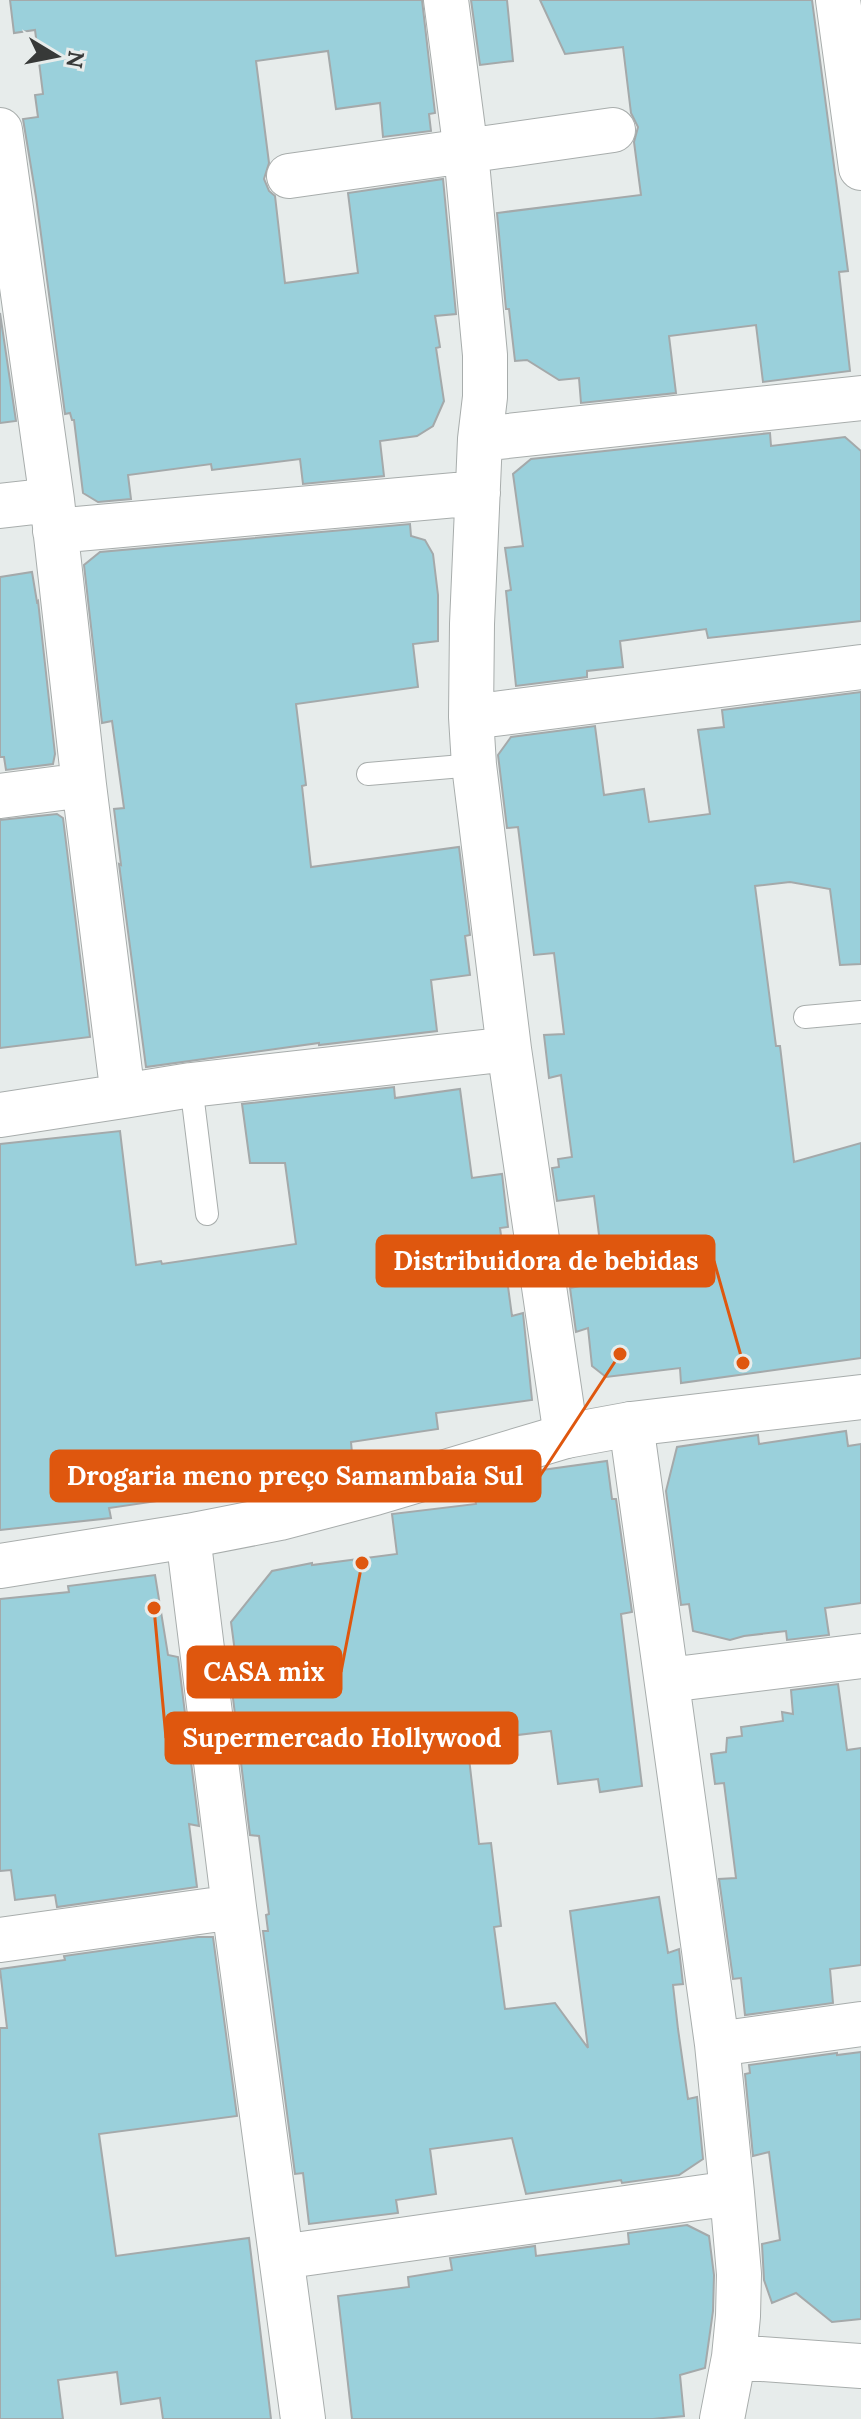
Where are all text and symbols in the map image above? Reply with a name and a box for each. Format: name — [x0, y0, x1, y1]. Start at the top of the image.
north arrow — [16, 16, 96, 96]
text: N — [60, 49, 91, 70]
callout: Distribuidora de bebidas — [377, 1236, 714, 1286]
text: Distribuidora de bebidas — [393, 1244, 699, 1277]
callout: Drogaria meno preço Samambaia Sul — [51, 1451, 540, 1501]
text: Drogaria meno preço Samambaia Sul — [67, 1459, 523, 1492]
callout: CASA mix — [188, 1647, 341, 1697]
text: CASA mix — [203, 1655, 325, 1688]
callout: Supermercado Hollywood — [166, 1713, 517, 1763]
text: Supermercado Hollywood — [183, 1721, 501, 1754]

